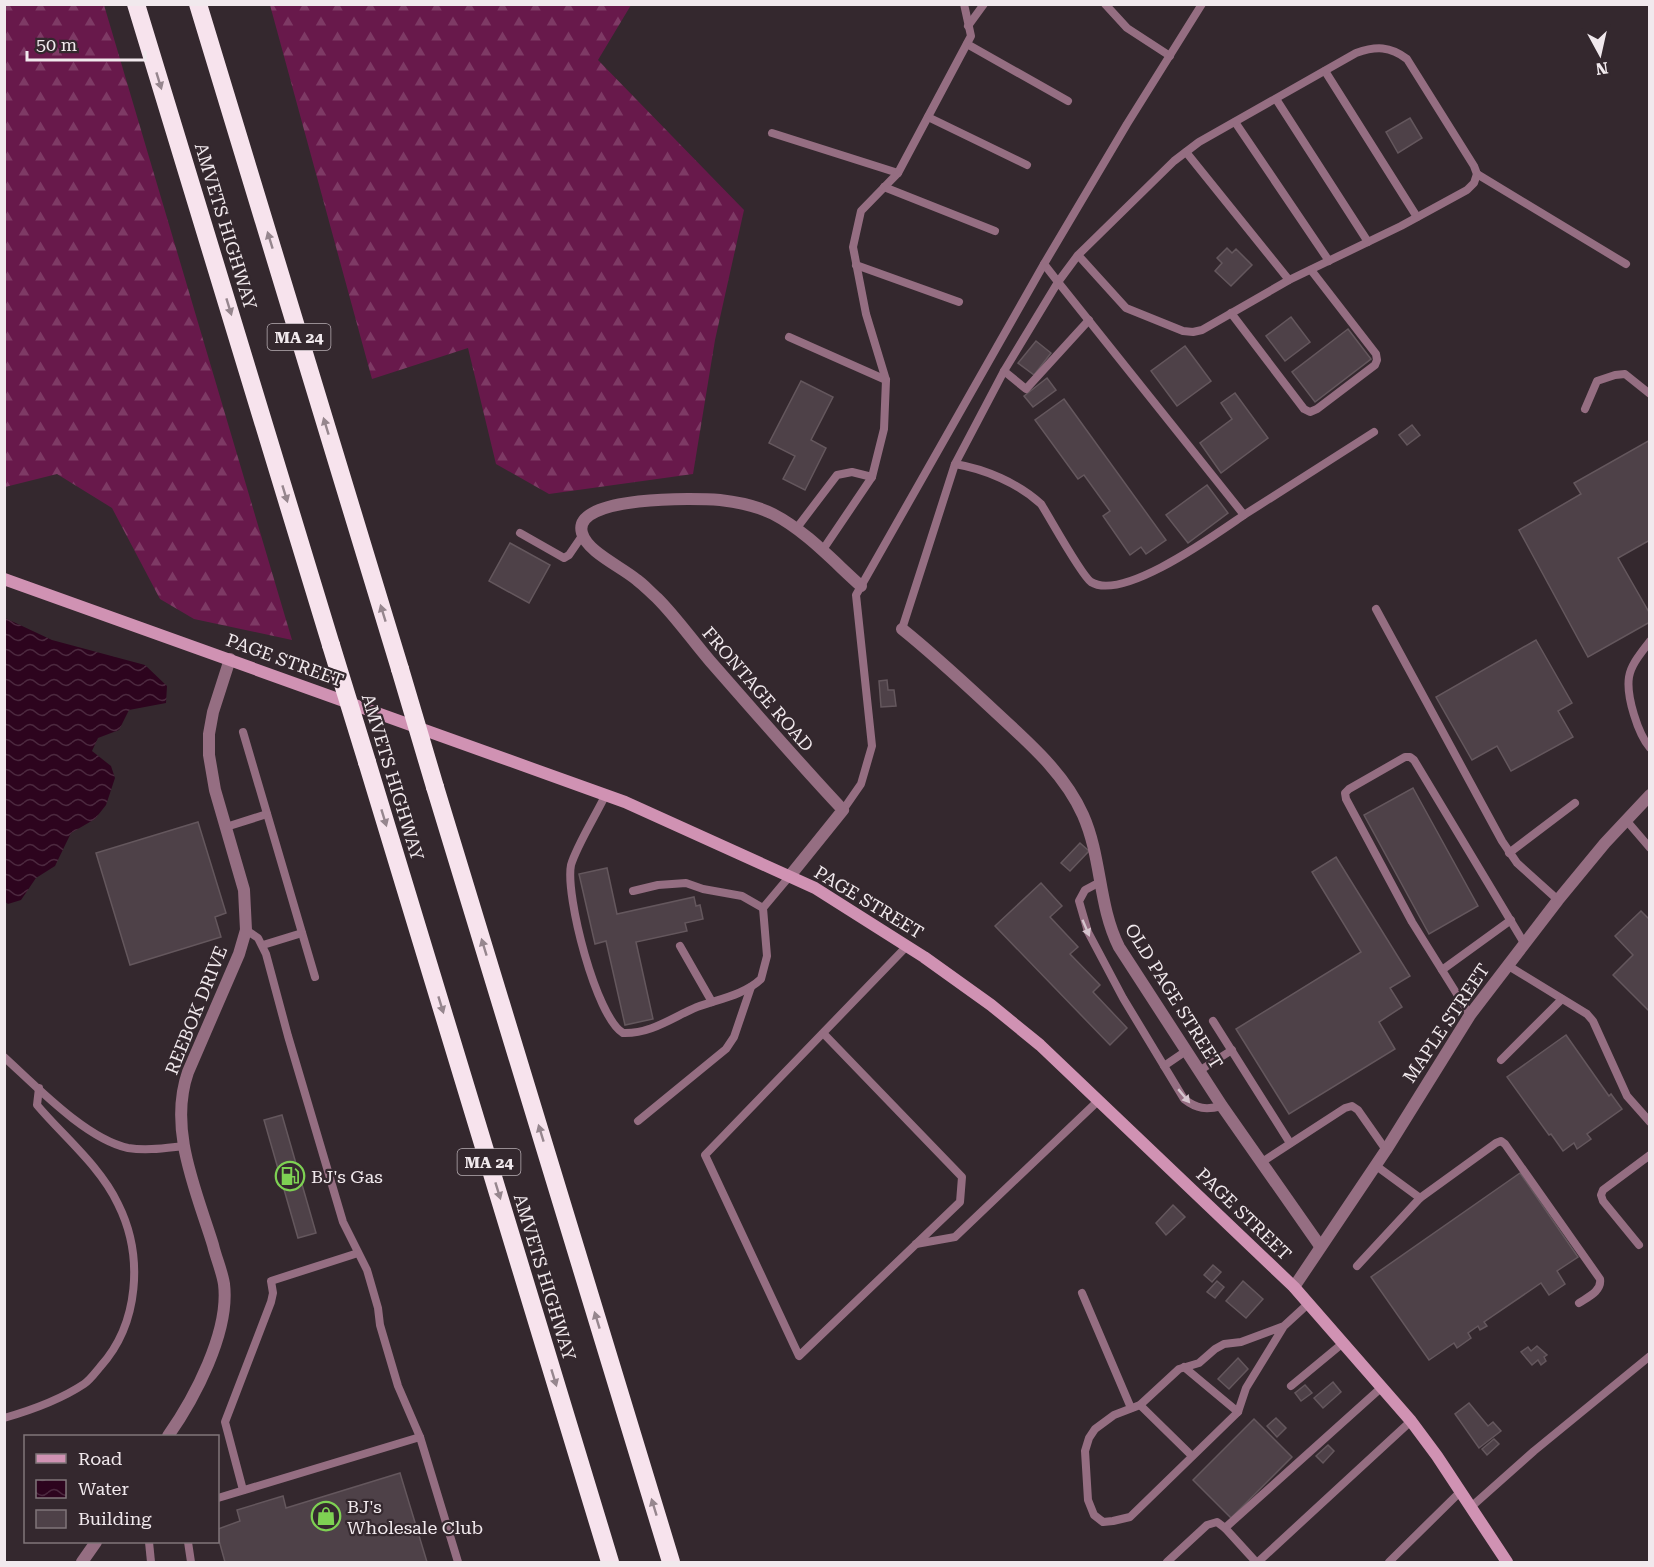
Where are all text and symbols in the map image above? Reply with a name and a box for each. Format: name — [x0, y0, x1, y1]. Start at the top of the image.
scale bar — [27, 24, 146, 62]
north arrow — [1570, 24, 1630, 84]
text: 50 m — [36, 34, 77, 55]
text: N — [1595, 58, 1609, 79]
one-way arrow — [155, 72, 165, 90]
street label: AMVETS HIGHWAY — [191, 140, 262, 313]
one-way arrow — [265, 231, 274, 249]
one-way arrow — [224, 298, 234, 316]
road number: MA 24 — [268, 324, 330, 350]
one-way arrow — [321, 417, 330, 435]
one-way arrow — [281, 485, 290, 503]
one-way arrow — [378, 604, 387, 622]
street label: FRONTAGE ROAD — [698, 622, 818, 756]
street label: PAGE STREET — [223, 629, 347, 691]
street label: AMVETS HIGHWAY — [358, 691, 429, 864]
one-way arrow — [380, 809, 389, 827]
street label: PAGE STREET — [811, 861, 927, 943]
street label: OLD PAGE STREET — [1121, 919, 1227, 1073]
one-way arrow — [1082, 920, 1091, 937]
one-way arrow — [479, 938, 488, 956]
street label: REEBOK DRIVE — [161, 943, 231, 1077]
street label: MAPLE STREET — [1398, 960, 1494, 1086]
one-way arrow — [437, 996, 446, 1014]
one-way arrow — [1177, 1089, 1191, 1104]
one-way arrow — [536, 1124, 545, 1142]
road number: MA 24 — [458, 1149, 520, 1175]
fuel station icon: BJ's Gas — [274, 1160, 306, 1192]
street label: PAGE STREET — [1192, 1164, 1296, 1264]
place label: BJ's Gas — [311, 1166, 383, 1187]
one-way arrow — [493, 1182, 503, 1200]
street label: AMVETS HIGHWAY — [510, 1191, 581, 1364]
one-way arrow — [592, 1311, 601, 1329]
one-way arrow — [550, 1369, 559, 1387]
legend — [24, 1435, 219, 1543]
text: Road — [78, 1448, 123, 1469]
text: Water — [78, 1478, 129, 1499]
place label: BJ's Wholesale Club — [347, 1496, 483, 1538]
one-way arrow — [649, 1497, 658, 1515]
shop icon: BJ's Wholesale Club — [310, 1500, 342, 1532]
text: Building — [78, 1508, 152, 1529]

